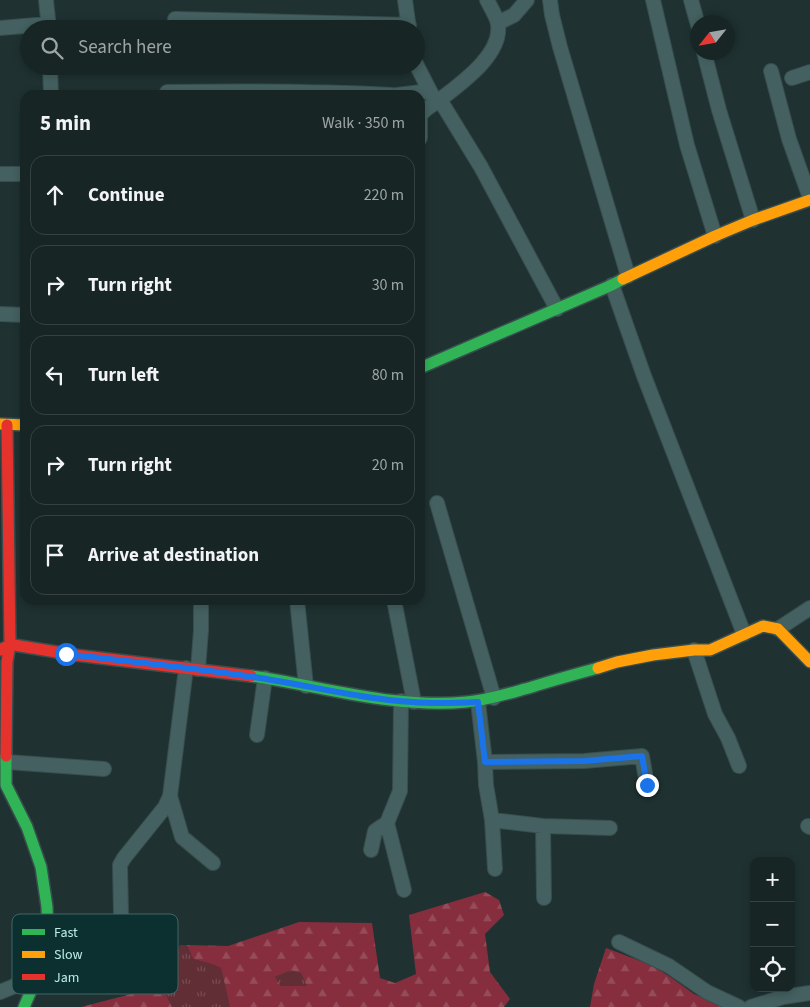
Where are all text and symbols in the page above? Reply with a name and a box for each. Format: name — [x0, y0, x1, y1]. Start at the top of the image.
north arrow — [690, 15, 735, 60]
search box — [20, 20, 425, 75]
icon: search — [38, 34, 66, 62]
text: Search here — [78, 34, 172, 61]
text: 5 min — [40, 108, 91, 138]
text: Walk · 350 m — [322, 112, 405, 134]
icon: ahead — [41, 181, 69, 209]
text: Continue — [88, 182, 165, 209]
text: 220 m — [364, 184, 404, 206]
icon: right — [41, 271, 69, 299]
text: Turn right — [88, 272, 172, 299]
text: 30 m — [372, 274, 404, 296]
icon: left — [41, 361, 69, 389]
text: Turn left — [88, 362, 159, 389]
text: 80 m — [372, 364, 404, 386]
icon: right — [41, 451, 69, 479]
text: Turn right — [88, 452, 172, 479]
text: 20 m — [372, 454, 404, 476]
icon: arrive — [41, 541, 69, 569]
text: Arrive at destination — [88, 542, 259, 569]
route start — [55, 643, 78, 666]
route end — [636, 774, 659, 797]
map controls — [750, 857, 795, 992]
button: + — [750, 857, 795, 902]
button: − — [750, 902, 795, 947]
legend — [12, 914, 178, 994]
text: Fast — [54, 923, 78, 943]
text: Slow — [54, 945, 83, 965]
button: locate — [750, 947, 795, 992]
text: Jam — [54, 968, 79, 988]

